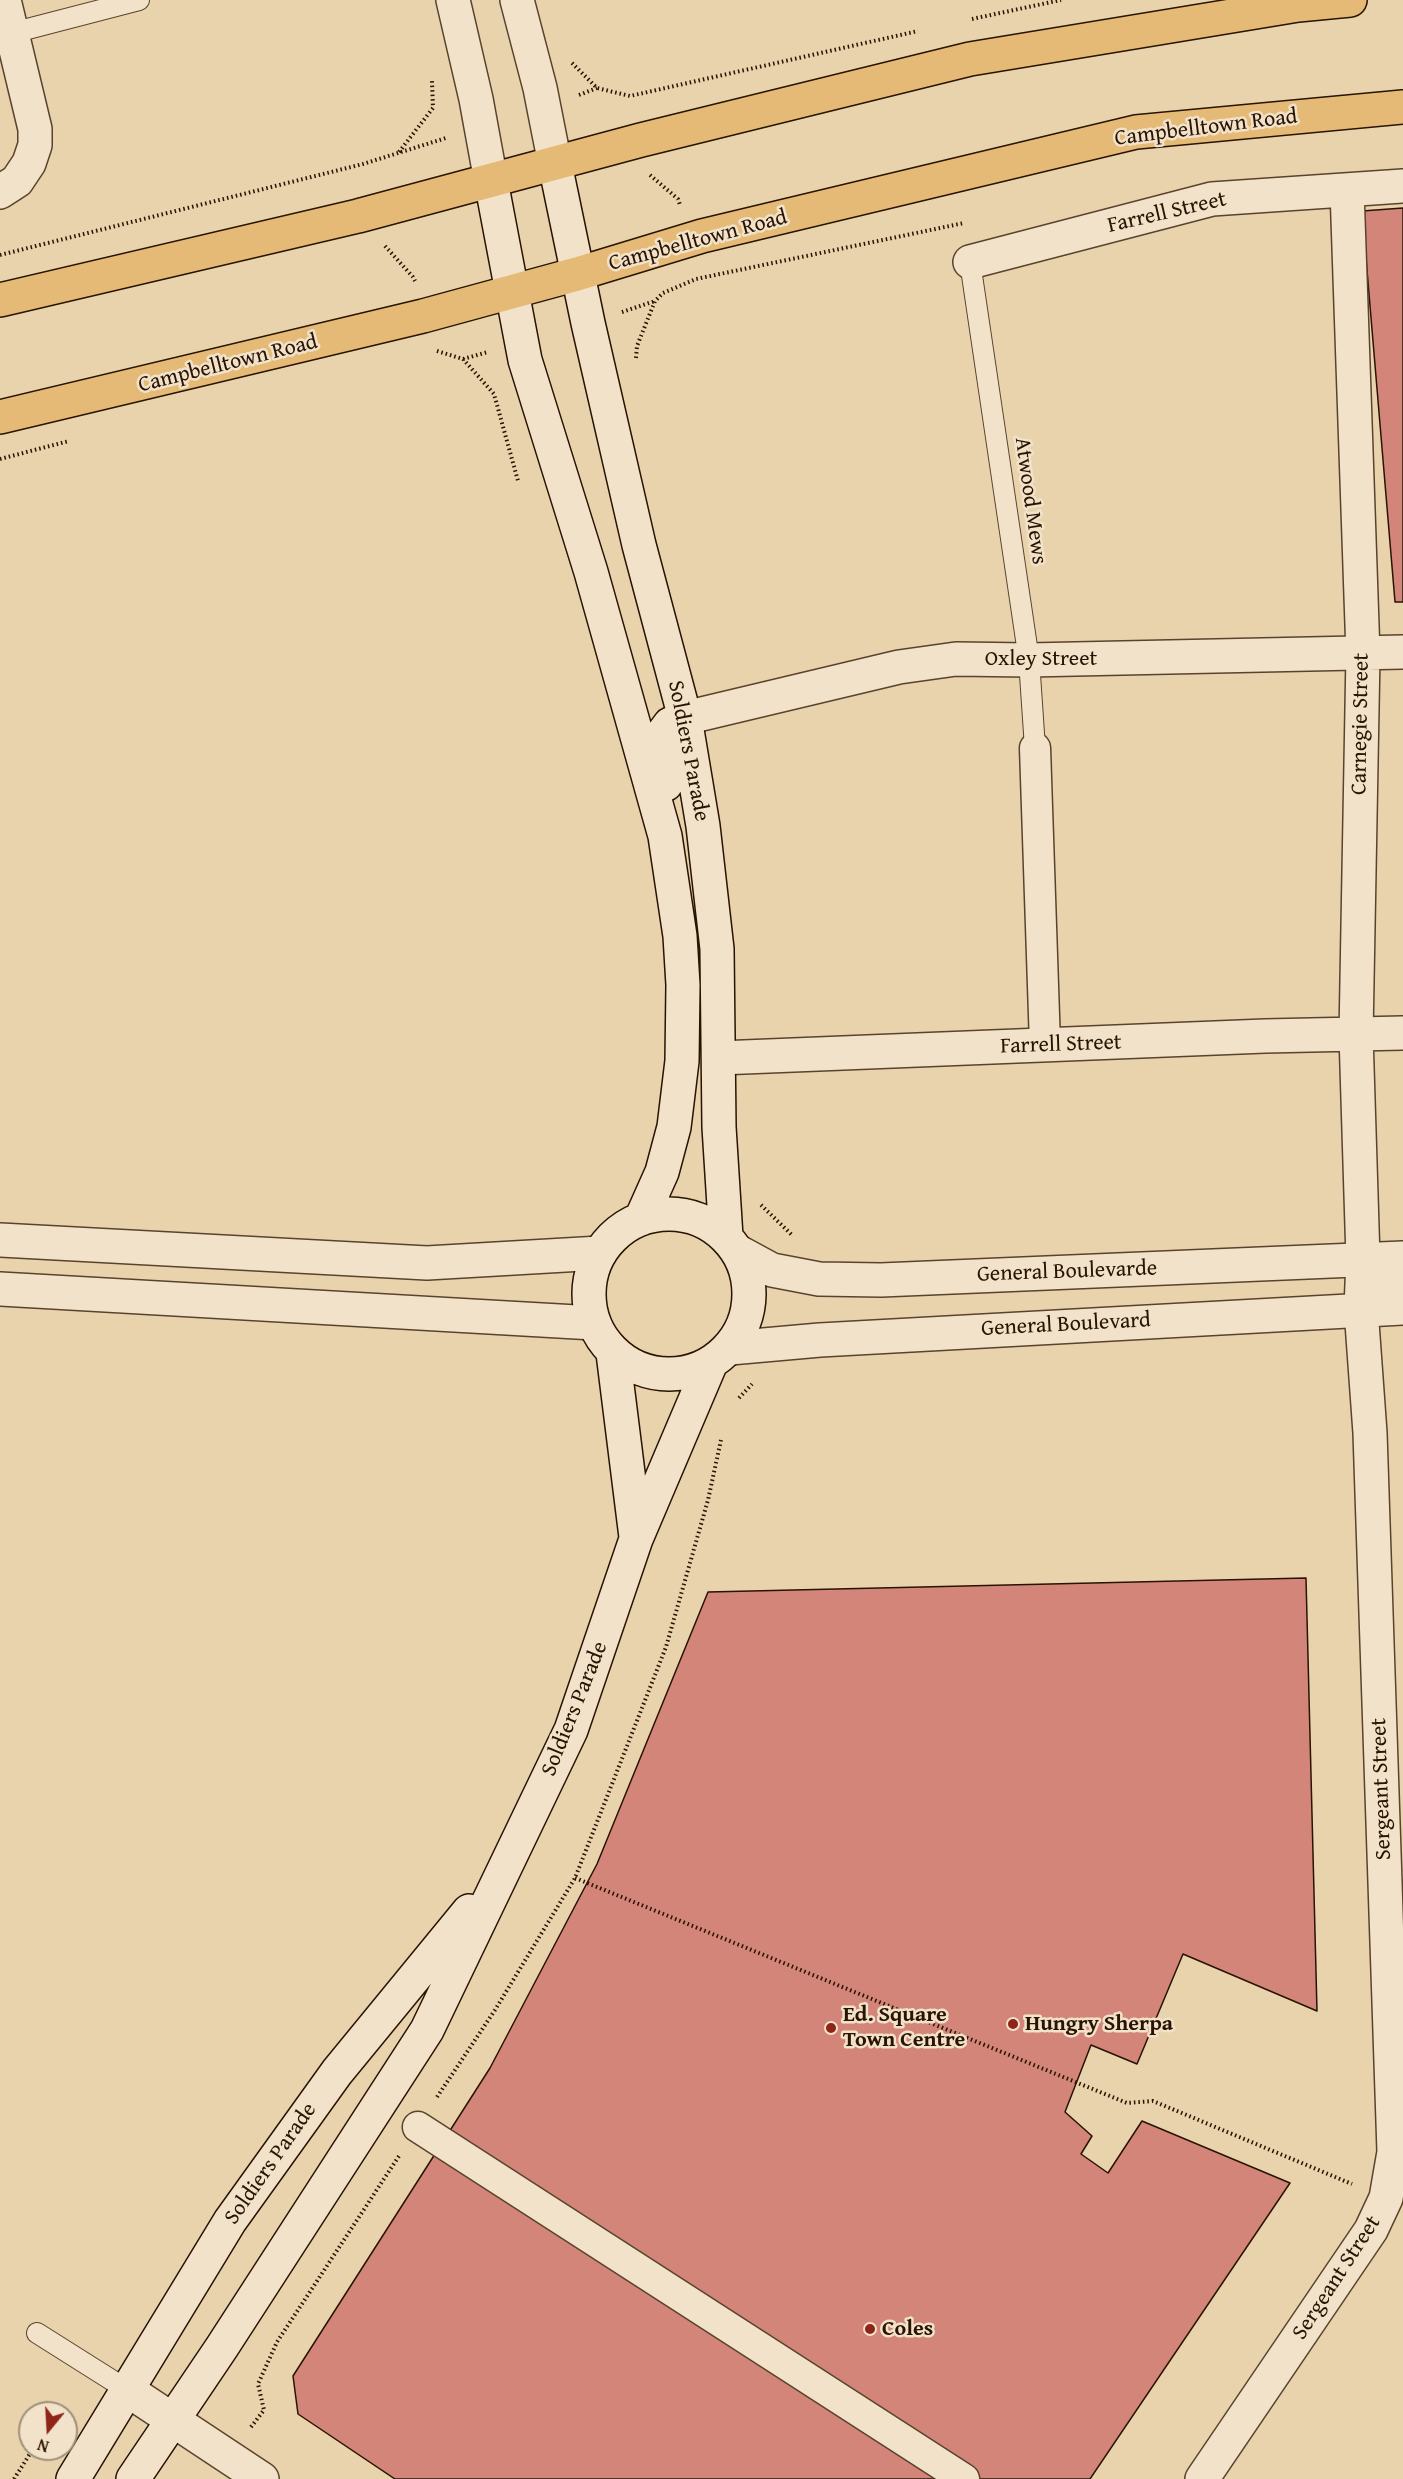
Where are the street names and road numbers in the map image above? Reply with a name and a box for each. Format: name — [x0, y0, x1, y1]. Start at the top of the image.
street label: Campbelltown Road — [1113, 104, 1299, 152]
street label: Farrell Street — [1105, 187, 1229, 239]
street label: Campbelltown Road — [606, 204, 790, 278]
street label: Campbelltown Road — [136, 329, 320, 399]
street label: Atwood Mews — [1008, 436, 1052, 566]
street label: Oxley Street — [985, 646, 1097, 672]
street label: Carnegie Street — [1347, 653, 1375, 795]
street label: Soldiers Parade — [661, 679, 715, 823]
street label: Farrell Street — [1000, 1030, 1122, 1060]
street label: General Boulevarde — [977, 1256, 1157, 1288]
street label: General Boulevard — [981, 1307, 1151, 1343]
street label: Soldiers Parade — [536, 1638, 614, 1780]
street label: Sergeant Street — [1366, 1717, 1398, 1861]
street label: Soldiers Parade — [219, 2098, 323, 2230]
street label: Sergeant Street — [1287, 2211, 1387, 2345]

